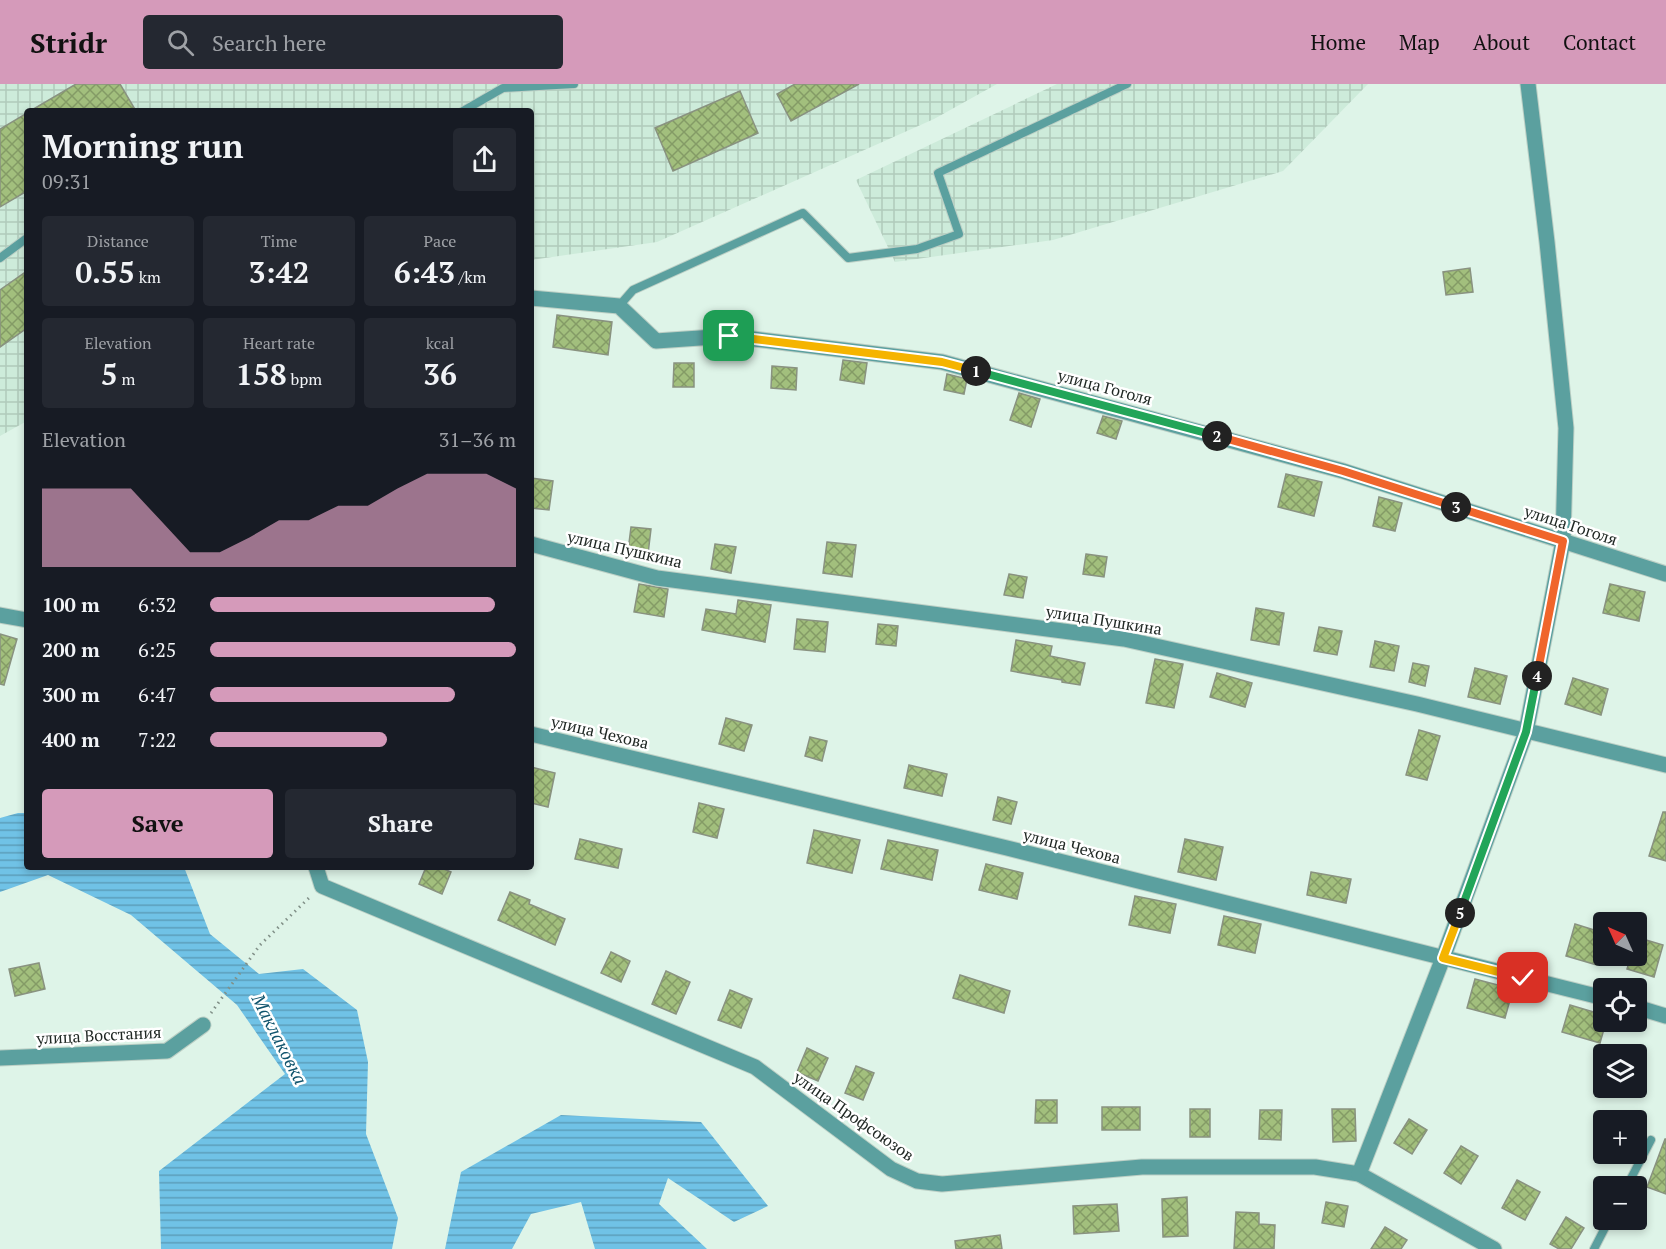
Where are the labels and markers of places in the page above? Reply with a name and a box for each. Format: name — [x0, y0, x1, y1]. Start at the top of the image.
pin — [703, 310, 754, 361]
pin: 1 — [961, 356, 991, 386]
pin: 2 — [1202, 421, 1232, 451]
pin: 3 — [1441, 492, 1471, 522]
pin: 4 — [1522, 661, 1552, 691]
pin: 5 — [1445, 898, 1475, 928]
pin — [1497, 952, 1548, 1003]

